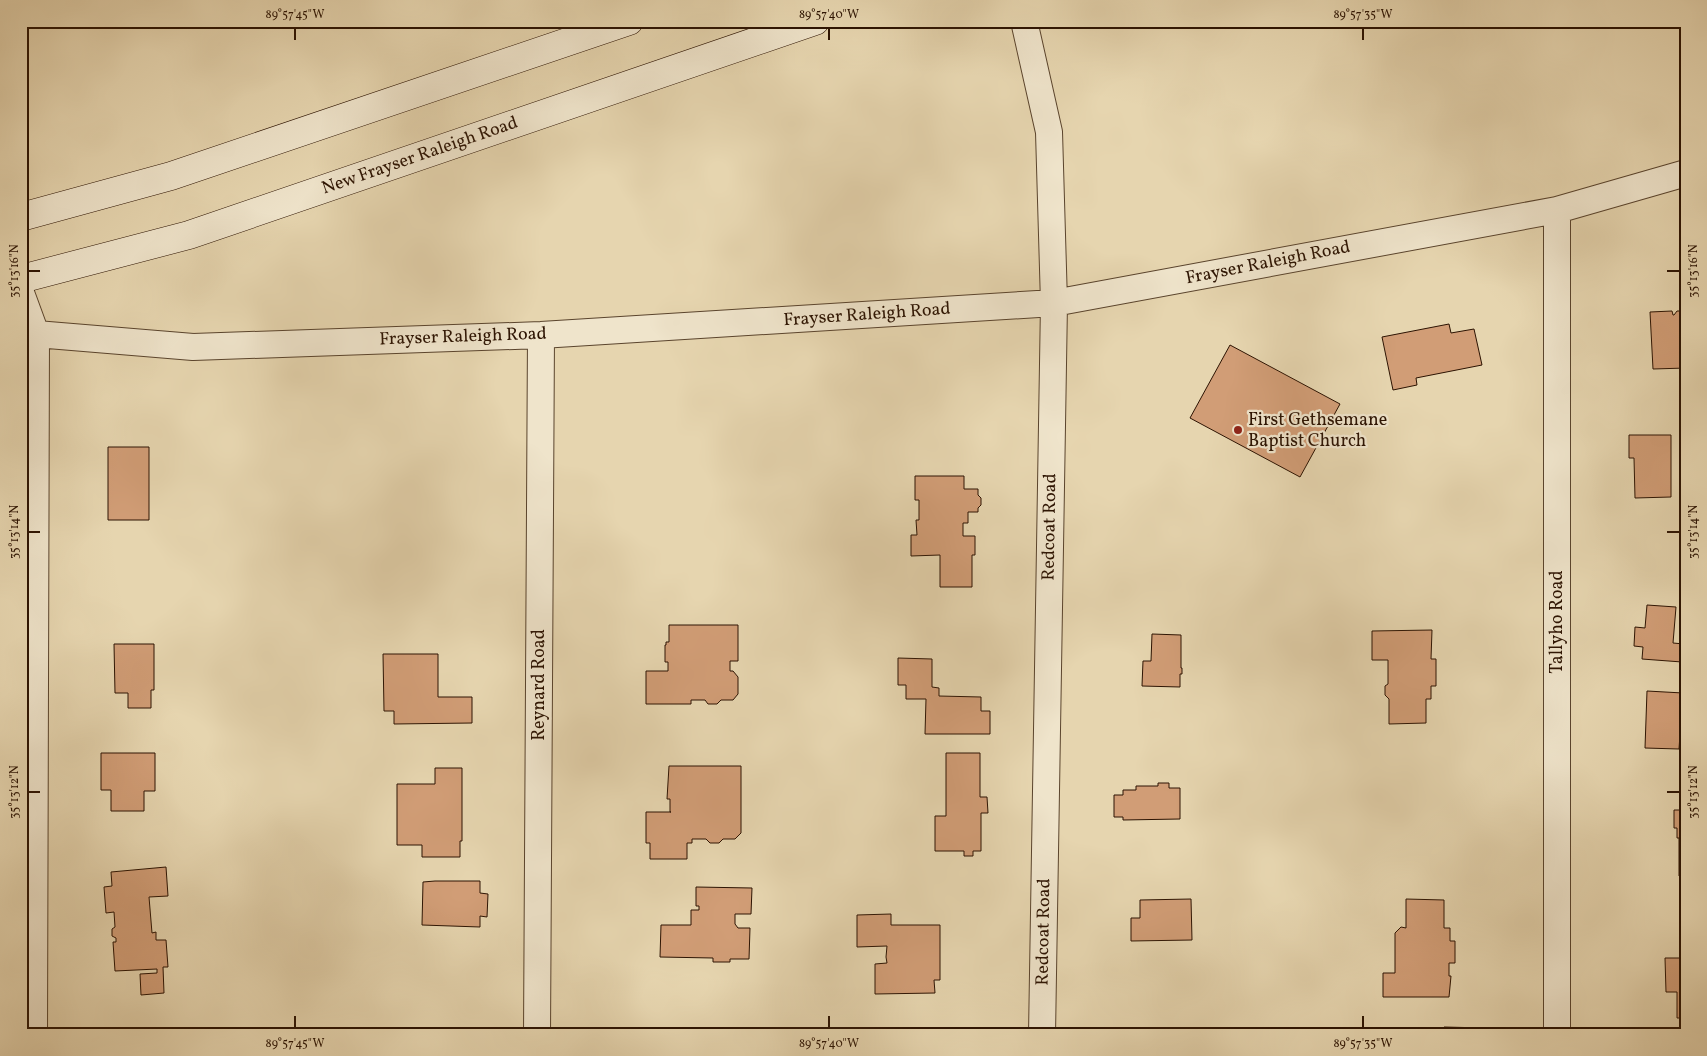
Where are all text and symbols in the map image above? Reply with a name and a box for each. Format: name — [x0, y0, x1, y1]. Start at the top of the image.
text: 89°57'45"W — [266, 7, 324, 23]
text: 89°57'40"W — [799, 7, 859, 23]
text: 89°57'35"W — [1333, 7, 1393, 23]
street label: New Frayser Raleigh Road — [318, 111, 522, 201]
street label: Frayser Raleigh Road — [1183, 235, 1353, 291]
text: 35°13'16"N — [7, 244, 23, 298]
text: 35°13'16"N — [1686, 244, 1702, 298]
street label: Frayser Raleigh Road — [783, 297, 951, 333]
street label: Frayser Raleigh Road — [379, 322, 547, 352]
place label: First Gethsemane Baptist Church — [1248, 408, 1387, 454]
marker: First Gethsemane Baptist Church — [1232, 424, 1244, 436]
street label: Redcoat Road — [1037, 473, 1063, 581]
text: 35°13'14"N — [7, 505, 23, 559]
text: 35°13'14"N — [1686, 505, 1702, 559]
street label: Tallyho Road — [1545, 570, 1570, 674]
street label: Reynard Road — [527, 629, 552, 741]
text: 35°13'12"N — [7, 765, 23, 819]
text: 35°13'12"N — [1686, 765, 1702, 819]
street label: Redcoat Road — [1031, 878, 1057, 986]
text: 89°57'45"W — [266, 1036, 324, 1052]
text: 89°57'40"W — [799, 1036, 859, 1052]
text: 89°57'35"W — [1333, 1036, 1393, 1052]

